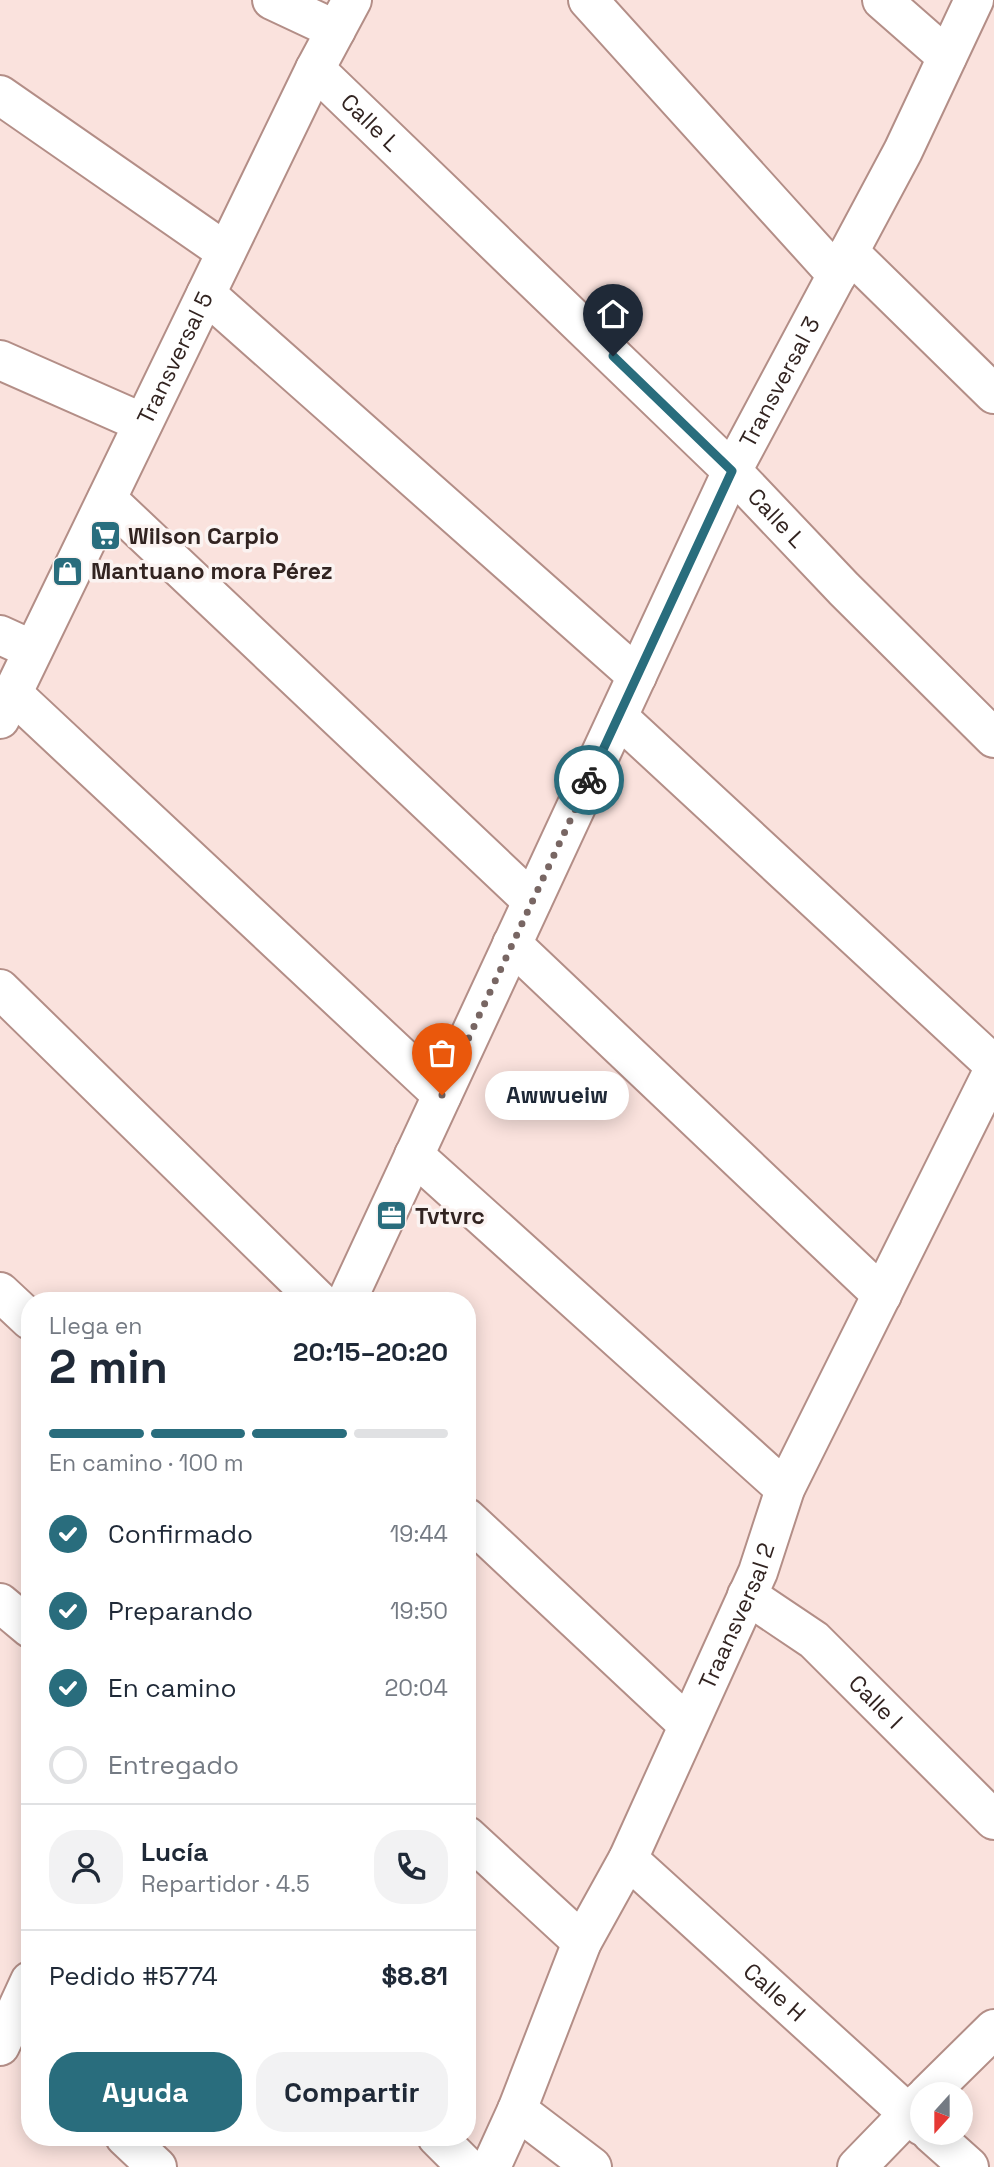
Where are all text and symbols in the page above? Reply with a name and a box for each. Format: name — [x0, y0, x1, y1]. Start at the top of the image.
street label: Calle L — [334, 87, 407, 158]
pin — [583, 284, 643, 356]
street label: Transversal 5 — [130, 287, 220, 429]
icon: home — [594, 295, 632, 333]
street label: Transversal 3 — [732, 311, 827, 452]
street label: Calle L — [741, 482, 812, 554]
supermarket icon: Wilson Carpio — [88, 519, 122, 553]
place label: Wilson Carpio — [128, 521, 279, 551]
shop icon: Mantuano mora Pérez — [51, 554, 85, 588]
place label: Mantuano mora Pérez — [91, 556, 333, 586]
courier — [554, 745, 624, 815]
icon: bike — [570, 761, 608, 799]
pin — [412, 1023, 472, 1095]
icon: bag — [423, 1034, 461, 1072]
callout: Awwueiw — [484, 1070, 628, 1120]
text: Awwueiw — [506, 1080, 608, 1110]
office icon: Tvtvrc — [375, 1199, 409, 1233]
place label: Tvtvrc — [415, 1201, 485, 1231]
text: Llega en — [49, 1311, 142, 1341]
text: 20:15–20:20 — [293, 1335, 448, 1369]
text: 2 min — [49, 1338, 168, 1396]
text: En camino · 100 m — [49, 1448, 244, 1478]
icon: check — [49, 1515, 87, 1553]
text: Confirmado — [108, 1517, 253, 1551]
text: 19:44 — [390, 1519, 448, 1549]
street label: Traansversal 2 — [692, 1539, 781, 1694]
icon: check — [49, 1592, 87, 1630]
text: Preparando — [108, 1594, 253, 1628]
text: 19:50 — [390, 1596, 448, 1626]
street label: Calle I — [842, 1668, 909, 1735]
icon: check — [49, 1669, 87, 1707]
text: En camino — [108, 1671, 237, 1705]
text: 20:04 — [384, 1673, 448, 1703]
text: Entregado — [108, 1748, 239, 1782]
button: person — [49, 1830, 123, 1904]
button: phone — [374, 1830, 448, 1904]
text: Lucía — [141, 1835, 208, 1869]
text: Repartidor · 4.5 — [141, 1869, 310, 1899]
street label: Calle H — [737, 1956, 812, 2028]
text: Pedido #5774 — [49, 1959, 218, 1993]
text: $8.81 — [382, 1959, 448, 1993]
button: Ayuda — [49, 2052, 242, 2132]
button: Compartir — [256, 2052, 448, 2132]
north arrow — [910, 2082, 973, 2146]
map controls — [910, 2082, 973, 2145]

